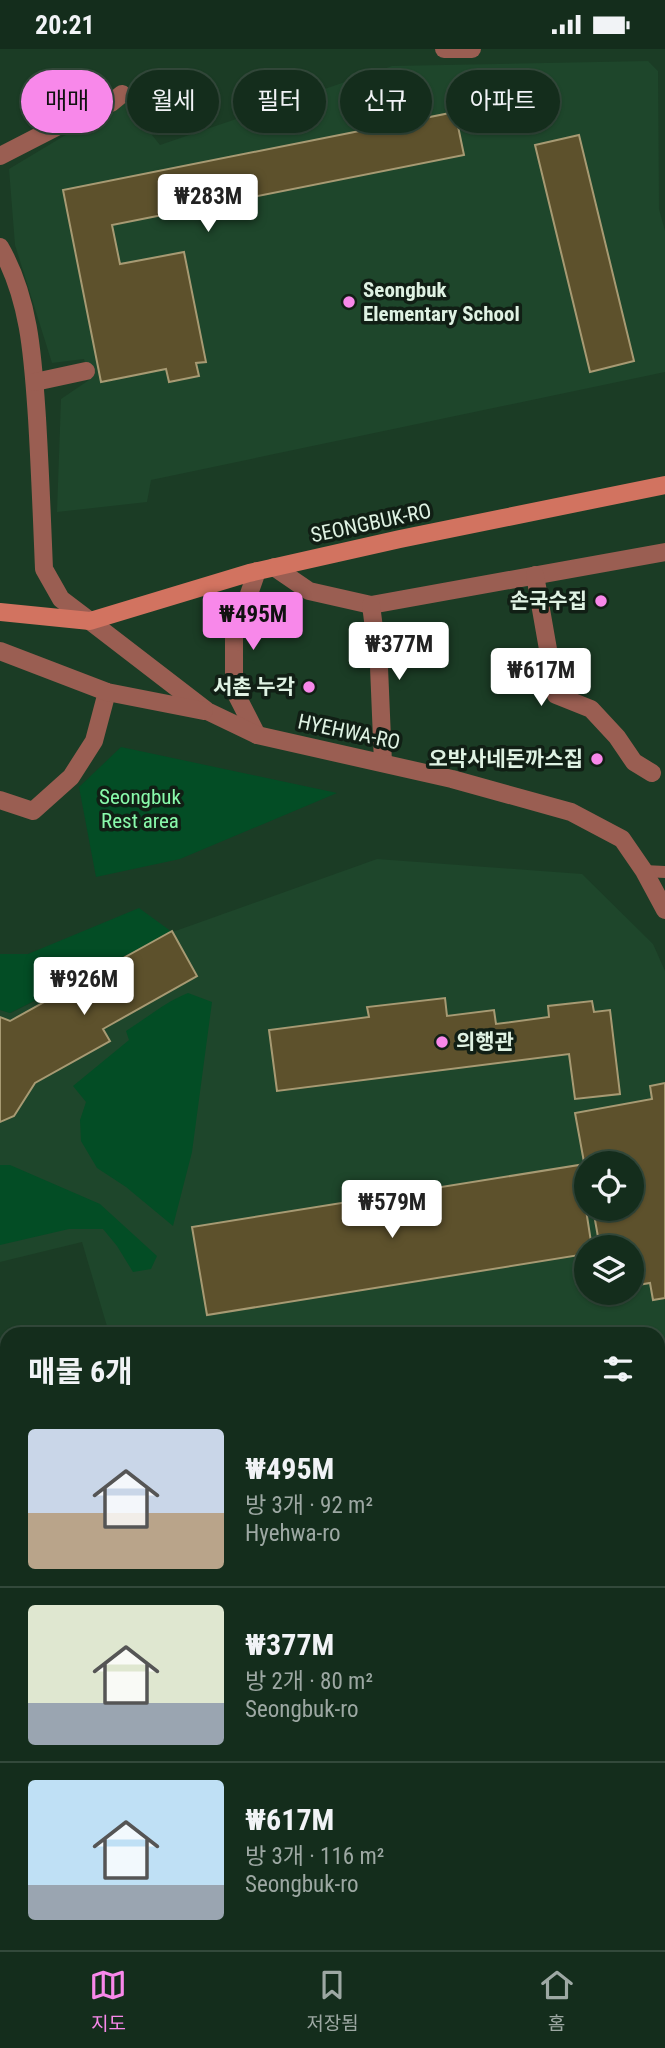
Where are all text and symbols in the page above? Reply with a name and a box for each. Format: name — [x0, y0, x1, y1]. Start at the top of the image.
text: 20:21 — [35, 10, 95, 40]
chip: 매매 — [21, 70, 113, 133]
chip: 월세 — [127, 70, 219, 133]
chip: 필터 — [233, 70, 326, 133]
chip: 신규 — [340, 70, 432, 133]
chip: 아파트 — [446, 70, 560, 133]
pin: ₩283M — [159, 174, 257, 234]
text: ₩283M — [174, 183, 242, 210]
place label: Seongbuk Elementary School — [363, 278, 520, 326]
marker: Seongbuk Elementary School — [341, 294, 357, 310]
street label: SEONGBUK-RO — [309, 499, 433, 547]
place label: 손국수집 — [510, 589, 587, 613]
pin: ₩495M — [204, 593, 302, 652]
marker: 손국수집 — [593, 593, 609, 609]
text: ₩495M — [219, 601, 287, 628]
pin: ₩377M — [350, 623, 448, 682]
text: ₩377M — [365, 631, 433, 658]
pin: ₩617M — [492, 649, 590, 708]
text: ₩617M — [507, 657, 575, 684]
place label: 서촌 누각 — [213, 675, 295, 699]
marker: 서촌 누각 — [301, 679, 317, 695]
street label: HYEHWA-RO — [296, 709, 402, 755]
place label: 오박사네돈까스집 — [428, 747, 583, 771]
marker: 오박사네돈까스집 — [589, 751, 605, 767]
park label: Seongbuk Rest area — [99, 785, 181, 833]
pin: ₩926M — [35, 957, 133, 1017]
text: ₩926M — [50, 966, 118, 993]
place label: 의행관 — [456, 1030, 514, 1054]
marker: 의행관 — [434, 1034, 450, 1050]
map controls — [574, 1151, 644, 1305]
button: locate — [574, 1151, 644, 1221]
pin: ₩579M — [343, 1181, 441, 1240]
text: ₩579M — [358, 1189, 426, 1216]
button: layers — [574, 1235, 644, 1305]
icon: filters — [599, 1350, 637, 1388]
text: 매물 6개 — [28, 1354, 133, 1389]
text: ₩495M — [245, 1451, 334, 1486]
icon: home — [84, 1457, 168, 1541]
text: 방 3개 · 92 m² — [245, 1492, 373, 1519]
text: Hyehwa-ro — [245, 1520, 341, 1547]
text: ₩377M — [245, 1627, 334, 1662]
icon: home — [84, 1633, 168, 1717]
text: 방 2개 · 80 m² — [245, 1668, 373, 1695]
text: Seongbuk-ro — [245, 1696, 359, 1723]
text: ₩617M — [245, 1802, 334, 1837]
icon: home — [84, 1808, 168, 1892]
text: 방 3개 · 116 m² — [245, 1843, 384, 1870]
text: Seongbuk-ro — [245, 1871, 359, 1898]
tab: 지도 — [89, 1966, 127, 2035]
tab: 저장됨 — [306, 1966, 359, 2035]
tab: 홈 — [538, 1966, 576, 2035]

